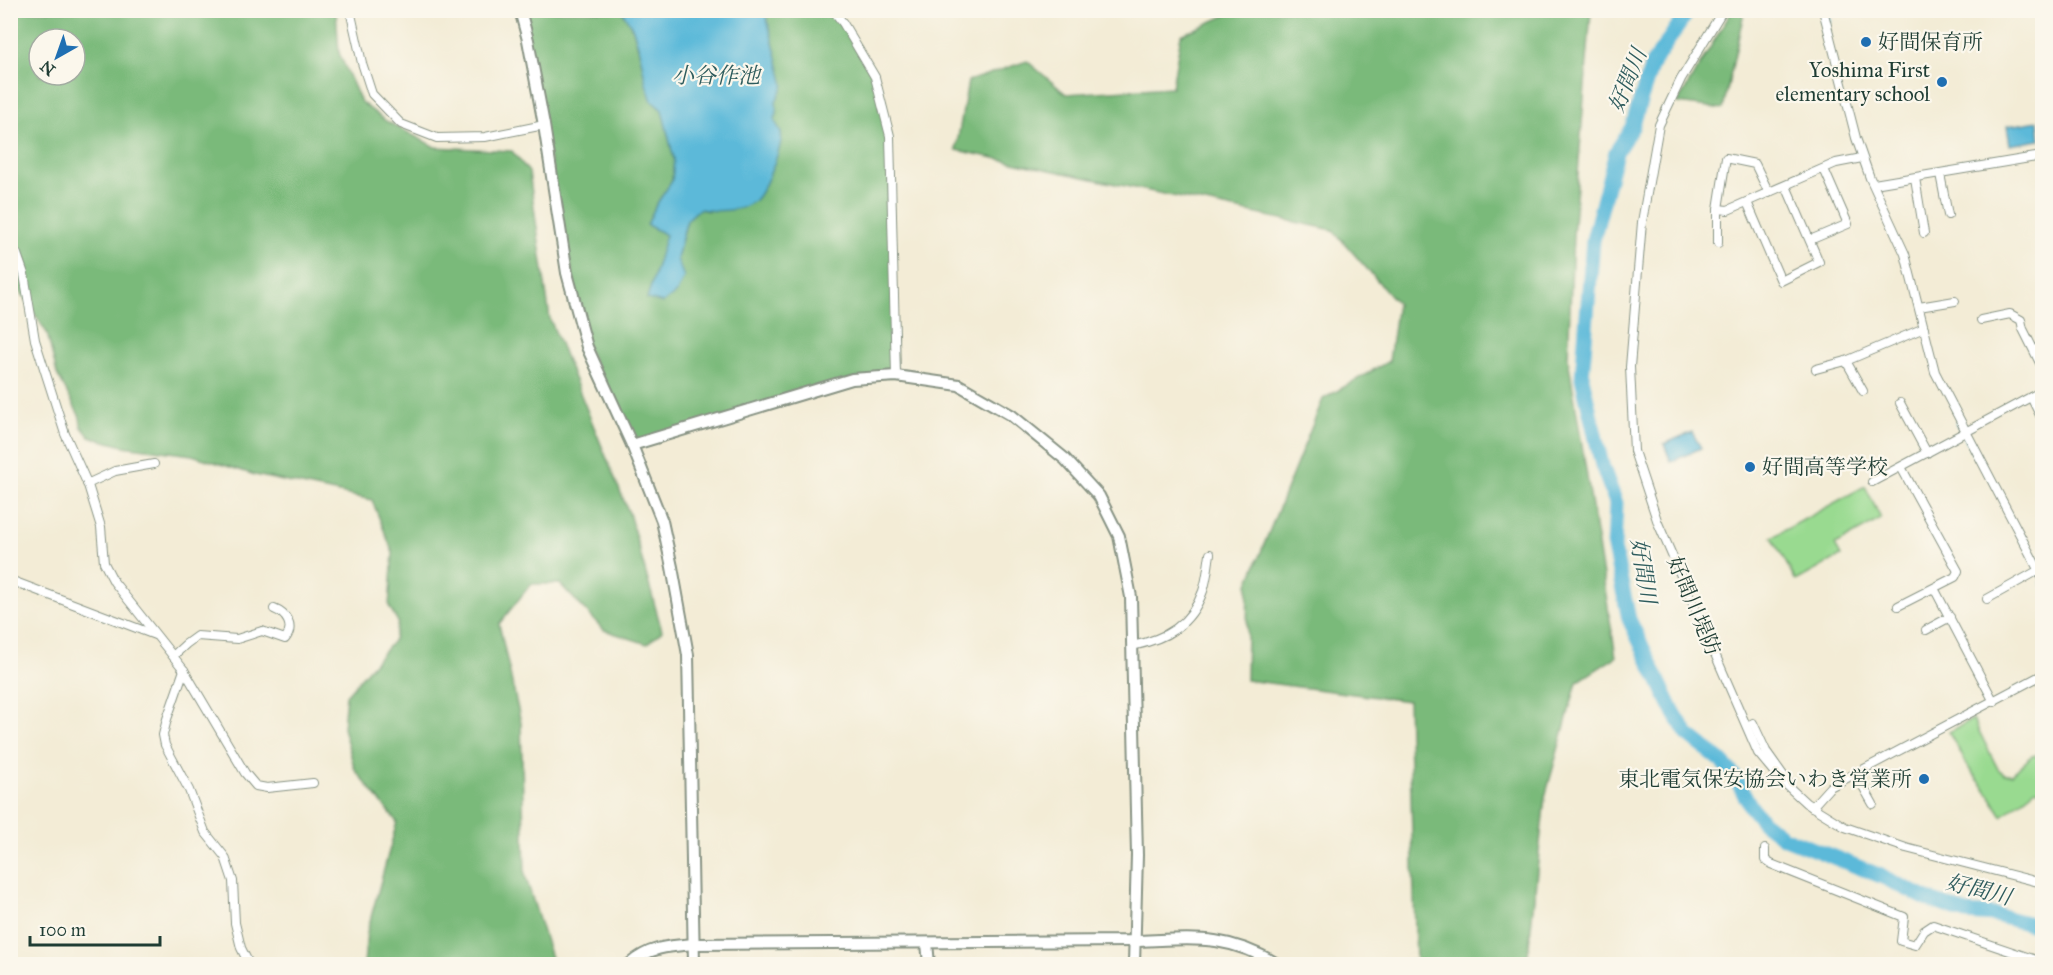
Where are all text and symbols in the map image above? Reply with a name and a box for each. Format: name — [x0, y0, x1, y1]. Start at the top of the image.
north arrow — [27, 27, 87, 87]
place label: 好間保育所 — [1878, 29, 1983, 55]
marker: 好間保育所 — [1859, 35, 1873, 49]
water label: 好間川 — [1603, 43, 1653, 116]
text: N — [36, 56, 59, 80]
place label: Yoshima First elementary school — [1776, 57, 1931, 107]
water label: 小谷作池 — [672, 62, 763, 89]
marker: Yoshima First elementary school — [1935, 75, 1949, 89]
place label: 好間高等学校 — [1762, 454, 1888, 480]
marker: 好間高等学校 — [1743, 460, 1757, 474]
water label: 好間川 — [1625, 536, 1662, 608]
street label: 好間川堤防 — [1662, 553, 1726, 659]
place label: 東北電気保安協会いわき営業所 — [1618, 766, 1912, 792]
marker: 東北電気保安協会いわき営業所 — [1917, 772, 1931, 786]
water label: 好間川 — [1944, 868, 2016, 911]
scale bar — [30, 909, 160, 947]
text: 100 m — [39, 919, 86, 941]

